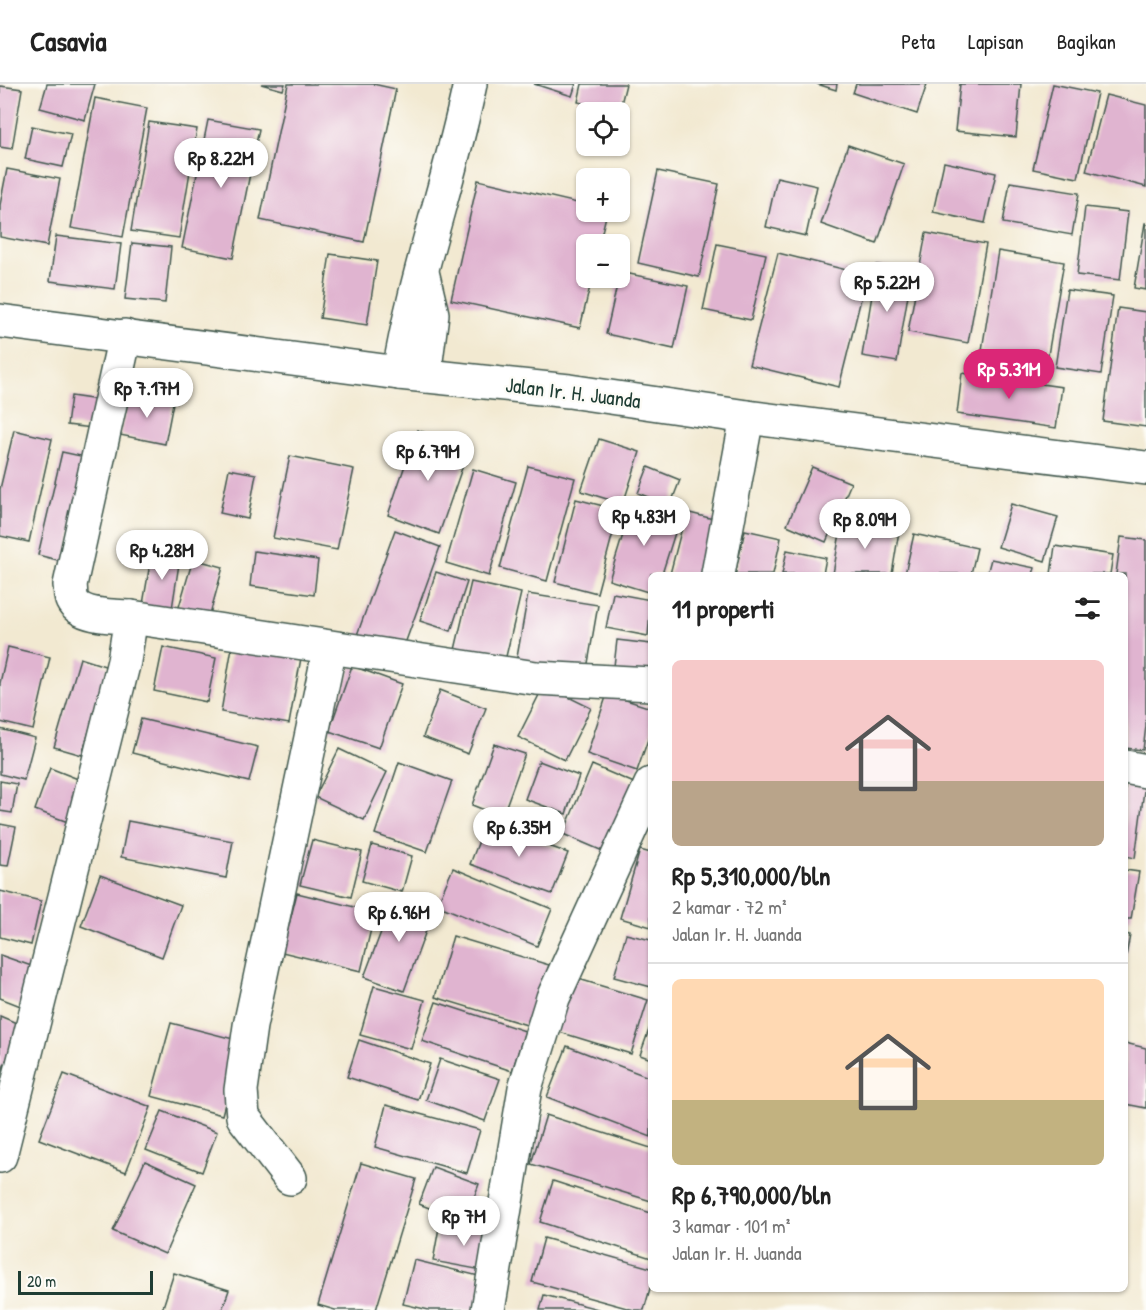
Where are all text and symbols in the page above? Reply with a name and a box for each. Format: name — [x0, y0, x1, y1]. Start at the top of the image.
text: Casavia — [30, 22, 107, 60]
text: Peta — [901, 27, 935, 56]
text: Lapisan — [968, 27, 1024, 56]
text: Bagikan — [1057, 27, 1116, 56]
map controls — [576, 102, 630, 288]
button: locate — [576, 102, 630, 156]
pin: Rp 8.22M — [159, 138, 283, 189]
text: Rp 8.22M — [188, 144, 254, 171]
button: + — [576, 168, 630, 222]
button: − — [576, 234, 630, 288]
pin: Rp 5.22M — [825, 262, 949, 313]
text: Rp 5.22M — [854, 268, 920, 295]
pin: Rp 5.31M — [947, 349, 1071, 400]
text: Rp 5.31M — [977, 355, 1041, 382]
pin: Rp 7.17M — [85, 368, 209, 419]
street label: Jalan Ir. H. Juanda — [504, 370, 642, 415]
text: Rp 7.17M — [114, 374, 180, 401]
pin: Rp 6.79M — [366, 431, 490, 482]
text: Rp 6.79M — [396, 437, 460, 464]
pin: Rp 4.83M — [582, 496, 706, 547]
pin: Rp 8.09M — [803, 499, 927, 550]
text: Rp 4.83M — [612, 502, 676, 529]
text: Rp 8.09M — [833, 505, 897, 532]
pin: Rp 4.28M — [100, 530, 224, 581]
text: Rp 4.28M — [130, 536, 194, 563]
text: 11 properti — [672, 591, 775, 626]
icon: filters — [1071, 592, 1104, 625]
icon: home — [834, 699, 942, 807]
pin: Rp 6.35M — [457, 807, 581, 858]
text: Rp 6.35M — [487, 813, 551, 840]
text: Rp 5,310,000/bln — [672, 858, 830, 893]
pin: Rp 6.96M — [337, 892, 461, 943]
text: 2 kamar · 72 m² — [672, 893, 787, 920]
text: Rp 6.96M — [368, 898, 430, 925]
text: Jalan Ir. H. Juanda — [672, 920, 801, 947]
icon: home — [834, 1018, 942, 1126]
text: Rp 6,790,000/bln — [672, 1177, 831, 1212]
pin: Rp 7M — [422, 1196, 506, 1247]
text: Rp 7M — [442, 1202, 486, 1229]
text: 3 kamar · 101 m² — [672, 1212, 790, 1239]
text: Jalan Ir. H. Juanda — [672, 1239, 801, 1266]
scale bar — [18, 1268, 153, 1296]
text: 20 m — [27, 1270, 56, 1292]

